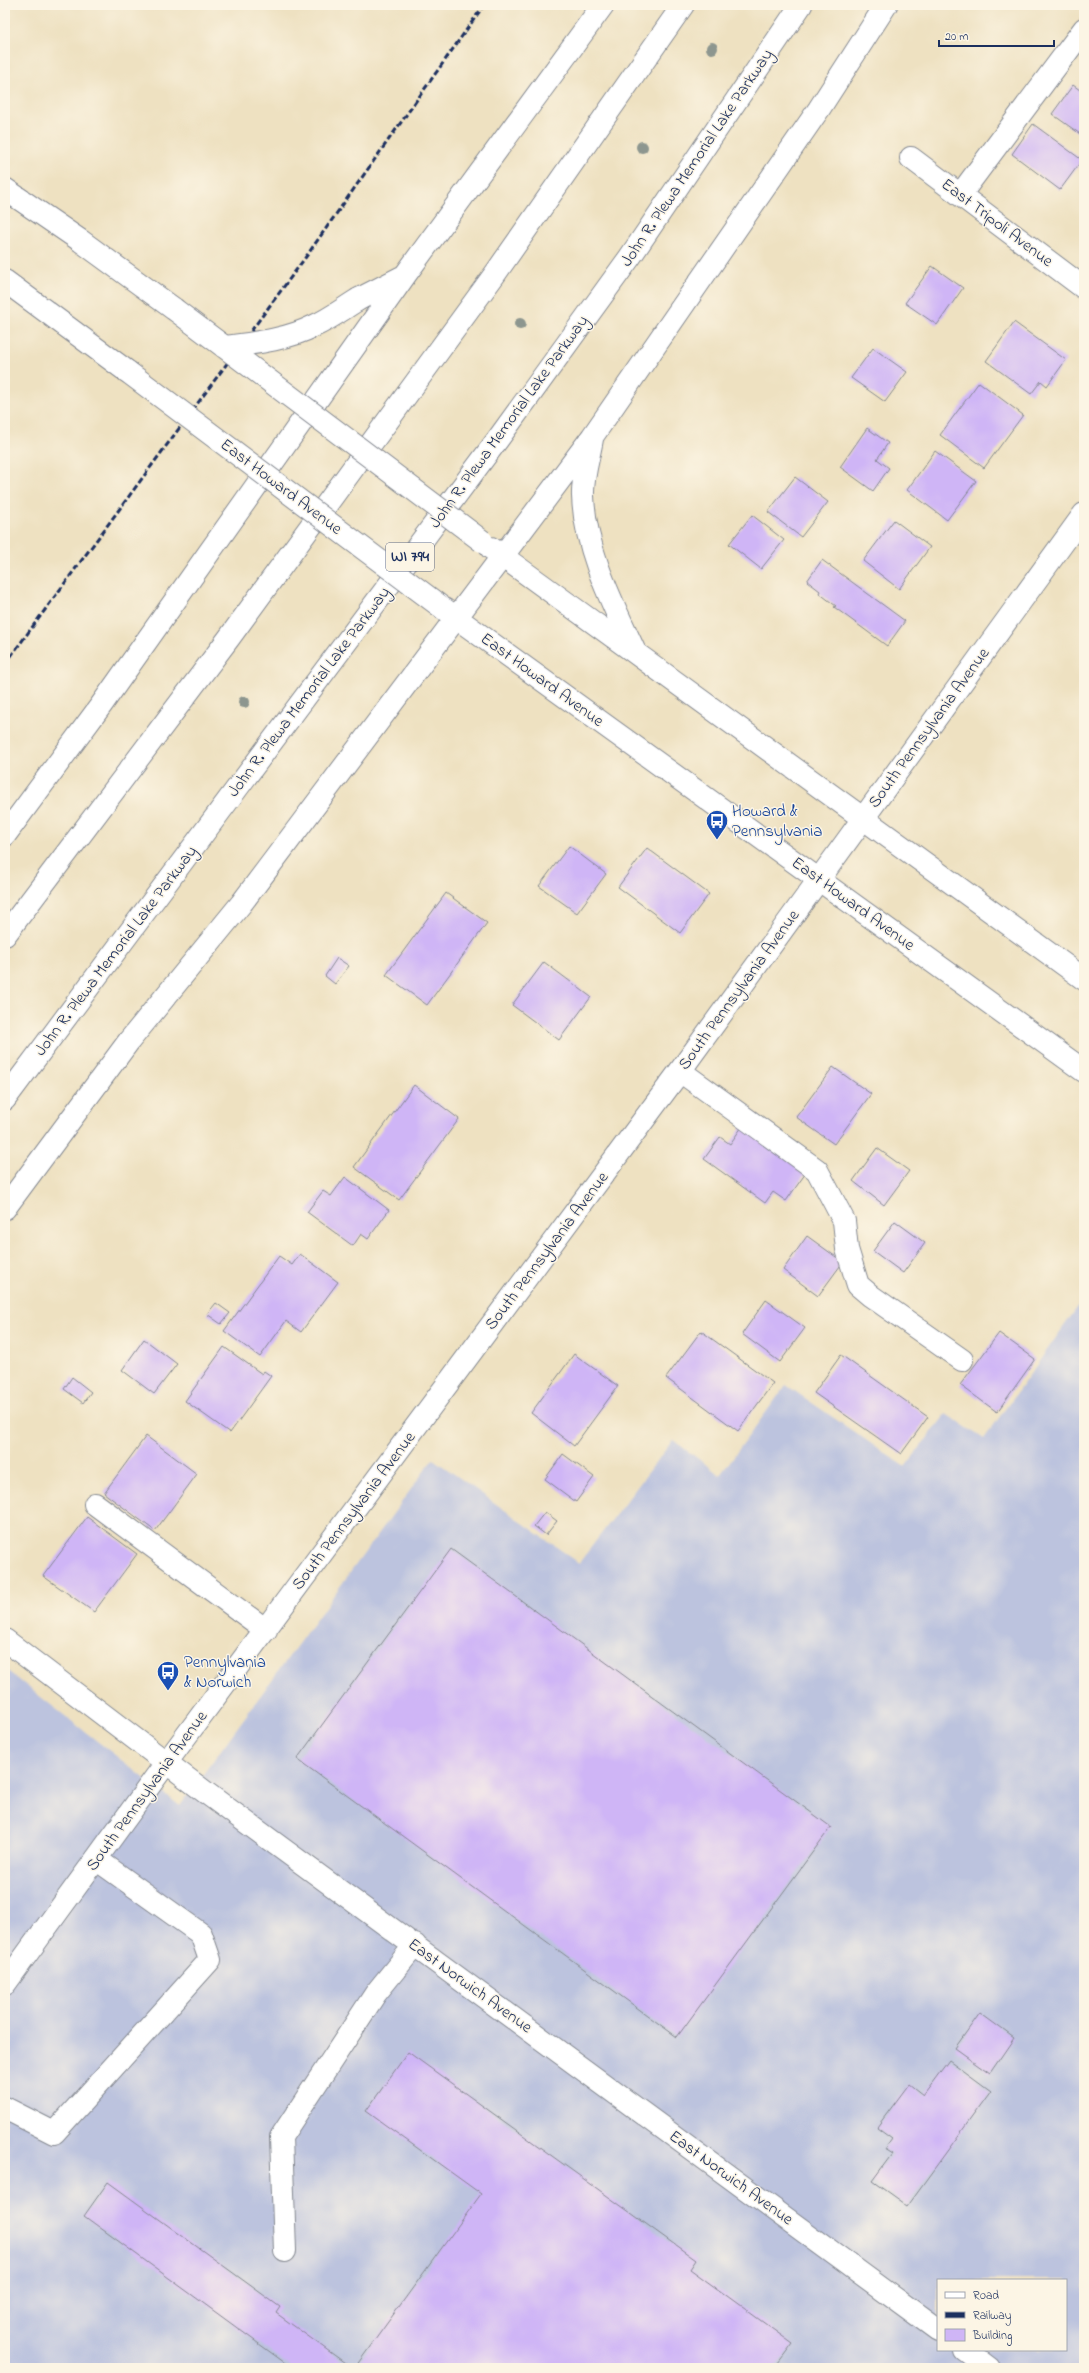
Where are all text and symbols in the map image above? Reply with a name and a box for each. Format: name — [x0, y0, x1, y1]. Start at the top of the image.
scale bar — [939, 22, 1054, 48]
text: 20 m — [945, 28, 968, 46]
street label: John R. Plewa Memorial Lake Parkway — [614, 44, 780, 273]
street label: East Tripoli Avenue — [936, 172, 1059, 274]
street label: John R. Plewa Memorial Lake Parkway — [423, 310, 596, 534]
street label: East Howard Avenue — [215, 433, 348, 541]
road number: WI 794 — [386, 543, 434, 571]
street label: John R. Plewa Memorial Lake Parkway — [221, 581, 397, 803]
street label: East Howard Avenue — [475, 627, 609, 734]
street label: South Pennsylvania Avenue — [862, 642, 997, 814]
place label: Howard & Pennsylvania — [732, 799, 823, 845]
bus stop icon: Howard & Pennsylvania — [704, 808, 730, 841]
street label: John R. Plewa Memorial Lake Parkway — [28, 840, 204, 1062]
street label: East Howard Avenue — [786, 851, 920, 958]
street label: South Pennsylvania Avenue — [672, 904, 807, 1076]
street label: South Pennsylvania Avenue — [479, 1166, 616, 1336]
street label: South Pennsylvania Avenue — [286, 1426, 423, 1596]
place label: Pennylvania & Norwich — [184, 1650, 266, 1695]
bus stop icon: Pennylvania & Norwich — [155, 1659, 181, 1692]
street label: South Pennsylvania Avenue — [80, 1705, 215, 1877]
street label: East Norwich Avenue — [403, 1932, 538, 2040]
street label: East Norwich Avenue — [664, 2124, 799, 2232]
legend — [937, 2279, 1067, 2351]
text: Road — [973, 2287, 999, 2305]
text: Railway — [973, 2307, 1012, 2326]
text: Building — [972, 2327, 1012, 2346]

